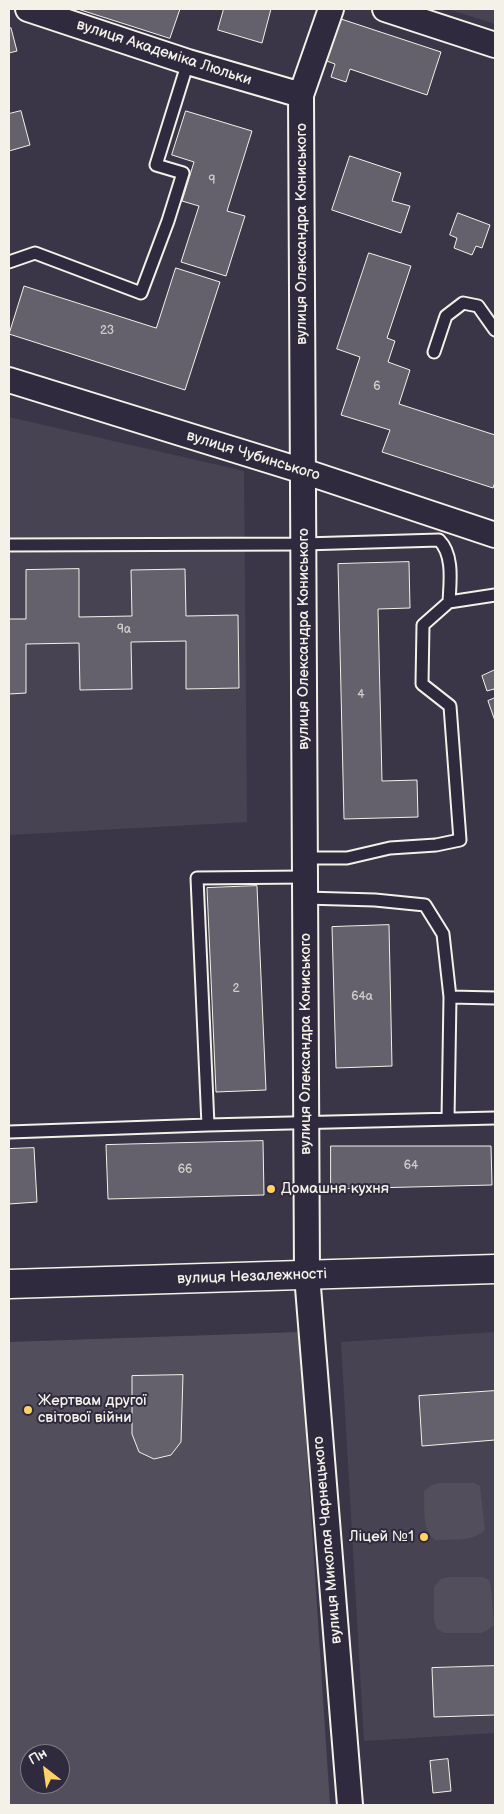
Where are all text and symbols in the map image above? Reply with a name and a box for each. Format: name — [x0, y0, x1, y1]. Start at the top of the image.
street label: вулиця Академіка Люльки — [74, 16, 254, 90]
street label: вулиця Олександра Кониського — [293, 123, 311, 345]
house number: 9 — [209, 174, 215, 188]
house number: 23 — [100, 324, 114, 338]
house number: 6 — [373, 380, 381, 394]
street label: вулиця Чубинського — [184, 427, 322, 485]
street label: вулиця Олександра Кониського — [295, 528, 313, 750]
house number: 9а — [117, 623, 131, 637]
house number: 4 — [357, 688, 365, 702]
street label: вулиця Олександра Кониського — [297, 933, 315, 1155]
house number: 2 — [232, 982, 240, 996]
house number: 64а — [351, 990, 373, 1004]
house number: 64 — [404, 1159, 418, 1173]
house number: 66 — [178, 1163, 192, 1177]
place label: Домашня кухня — [281, 1180, 389, 1198]
marker: Домашня кухня — [265, 1183, 277, 1195]
street label: вулиця Незалежності — [177, 1265, 327, 1289]
place label: Жертвам другої світової війни — [38, 1392, 147, 1427]
marker: Жертвам другої світової війни — [22, 1404, 34, 1416]
street label: вулиця Миколая Чарнецького — [310, 1436, 346, 1644]
place label: Ліцей №1 — [349, 1528, 414, 1546]
marker: Ліцей №1 — [418, 1531, 430, 1543]
north arrow — [20, 1744, 70, 1794]
text: Пн — [25, 1744, 50, 1768]

